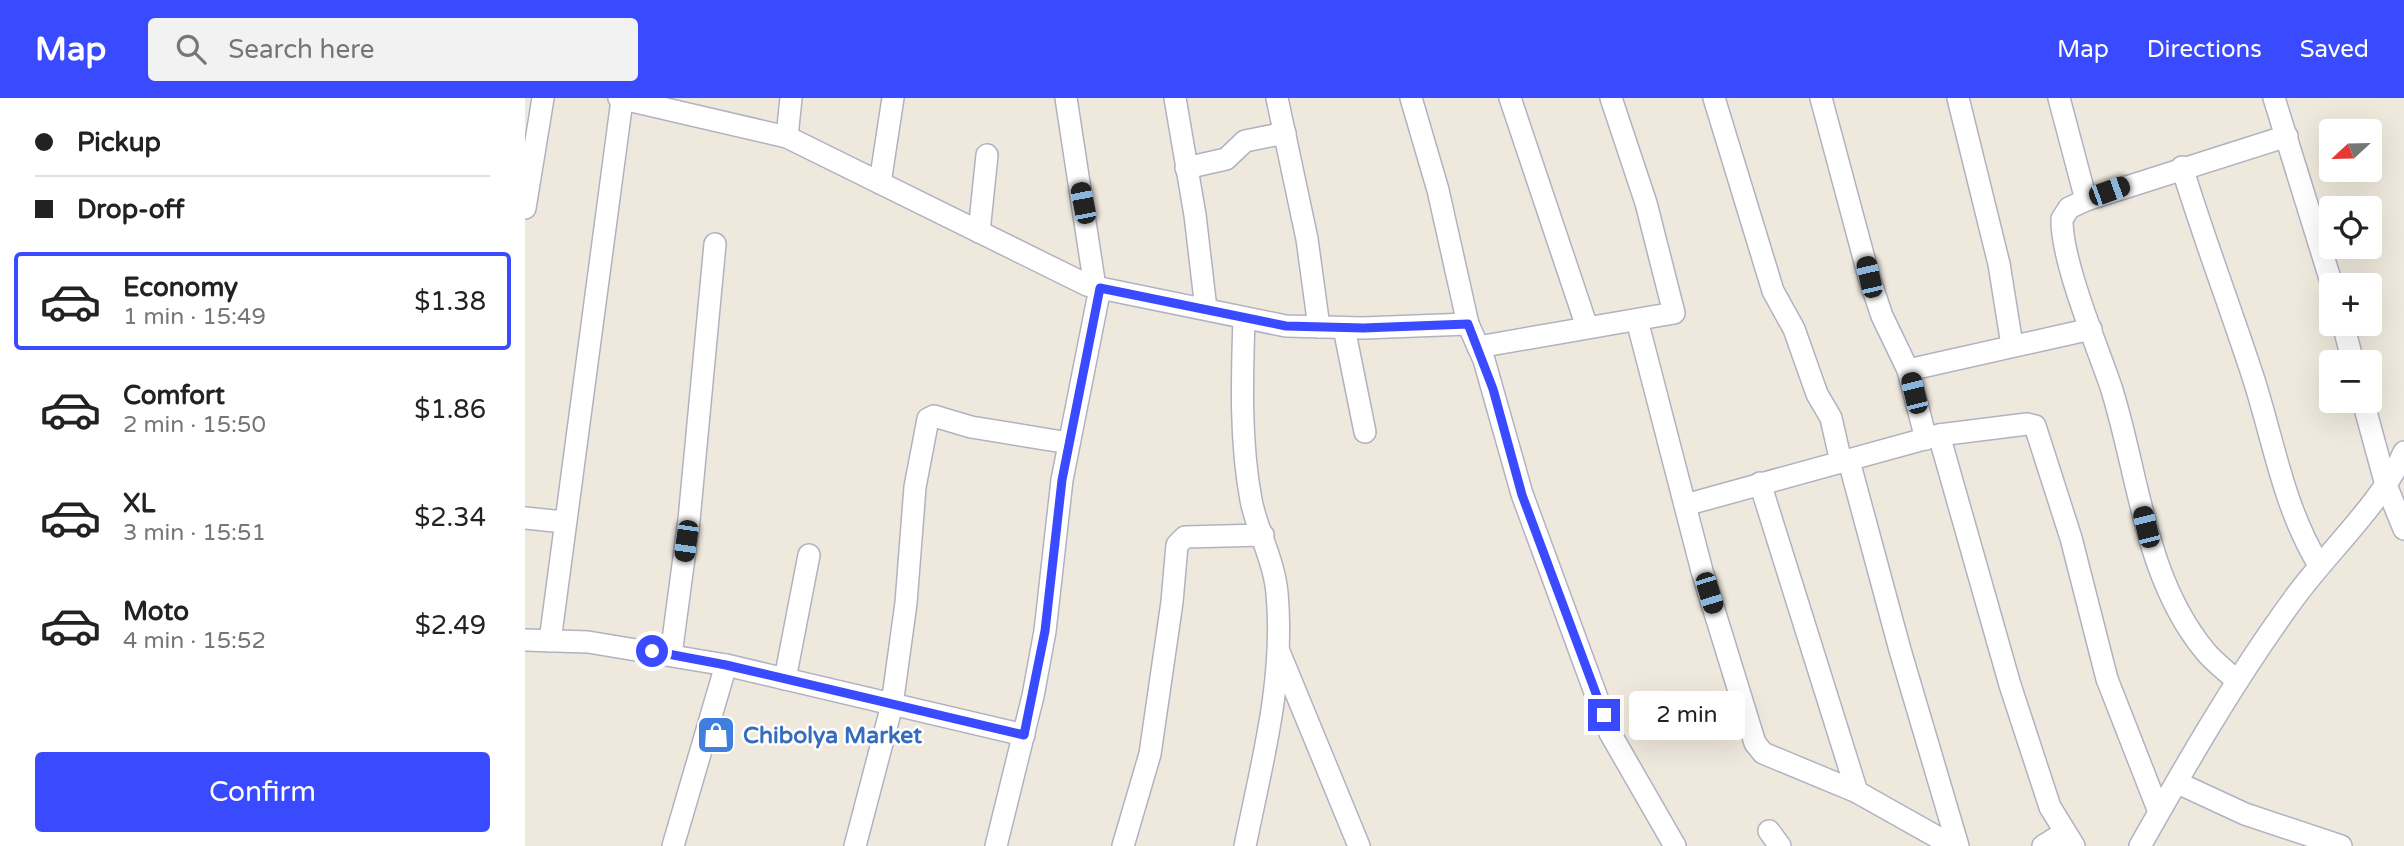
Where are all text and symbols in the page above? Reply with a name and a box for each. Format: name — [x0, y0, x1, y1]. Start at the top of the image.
search box — [148, 18, 638, 81]
text: Map — [35, 30, 106, 69]
icon: search — [172, 30, 210, 68]
text: Search here — [228, 34, 374, 65]
text: Map — [2057, 35, 2109, 64]
text: Directions — [2147, 35, 2262, 64]
text: Saved — [2300, 35, 2369, 64]
north arrow — [2319, 119, 2382, 182]
map controls — [2319, 119, 2382, 413]
text: Pickup — [77, 127, 161, 158]
car — [2086, 174, 2133, 208]
car — [1069, 180, 1098, 226]
text: Drop-off — [77, 194, 184, 225]
button: locate — [2319, 196, 2382, 259]
car — [1855, 254, 1884, 300]
icon: car — [39, 270, 102, 333]
text: Economy — [123, 272, 238, 303]
button: + — [2319, 273, 2382, 336]
text: $1.38 — [414, 286, 486, 317]
text: 1 min · 15:49 — [123, 303, 266, 331]
button: − — [2319, 350, 2382, 413]
car — [1899, 370, 1930, 416]
icon: car — [39, 378, 102, 441]
text: Comfort — [123, 380, 225, 411]
text: $1.86 — [414, 394, 486, 425]
text: 2 min · 15:50 — [123, 411, 266, 439]
icon: car — [39, 486, 102, 549]
text: XL — [123, 488, 155, 519]
text: $2.34 — [414, 502, 486, 533]
car — [2131, 504, 2162, 550]
text: 3 min · 15:51 — [123, 519, 266, 547]
car — [673, 519, 700, 563]
car — [1693, 570, 1726, 616]
icon: car — [39, 594, 102, 657]
text: Moto — [123, 596, 189, 627]
text: $2.49 — [415, 610, 486, 641]
text: 4 min · 15:52 — [123, 627, 266, 655]
route start — [636, 635, 668, 667]
callout: 2 min — [1629, 690, 1744, 740]
route end — [1588, 699, 1620, 731]
text: 2 min — [1656, 701, 1718, 729]
shop icon: Chibolya Market — [695, 714, 737, 756]
place label: Chibolya Market — [743, 722, 922, 750]
button: Confirm — [35, 752, 490, 832]

